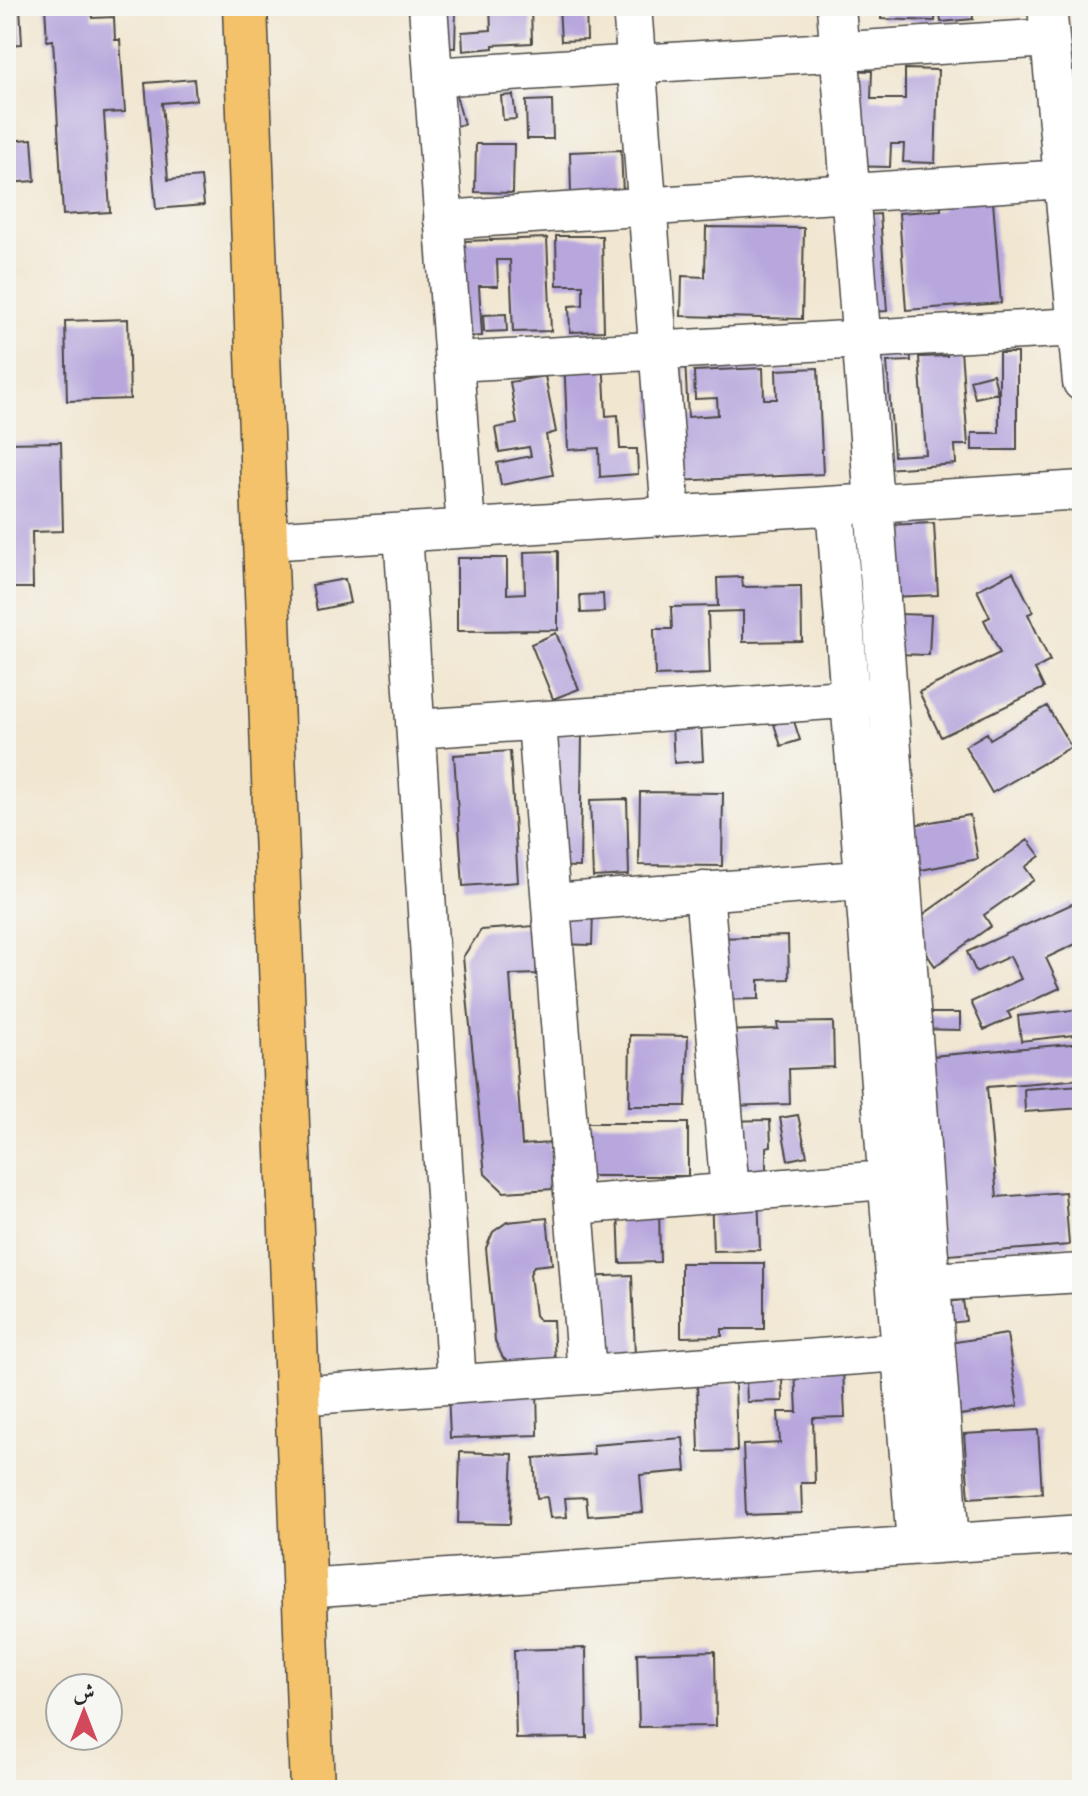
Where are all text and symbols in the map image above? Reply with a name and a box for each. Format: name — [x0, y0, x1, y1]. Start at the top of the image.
north arrow — [44, 1672, 124, 1752]
text: ش — [73, 1680, 95, 1707]

